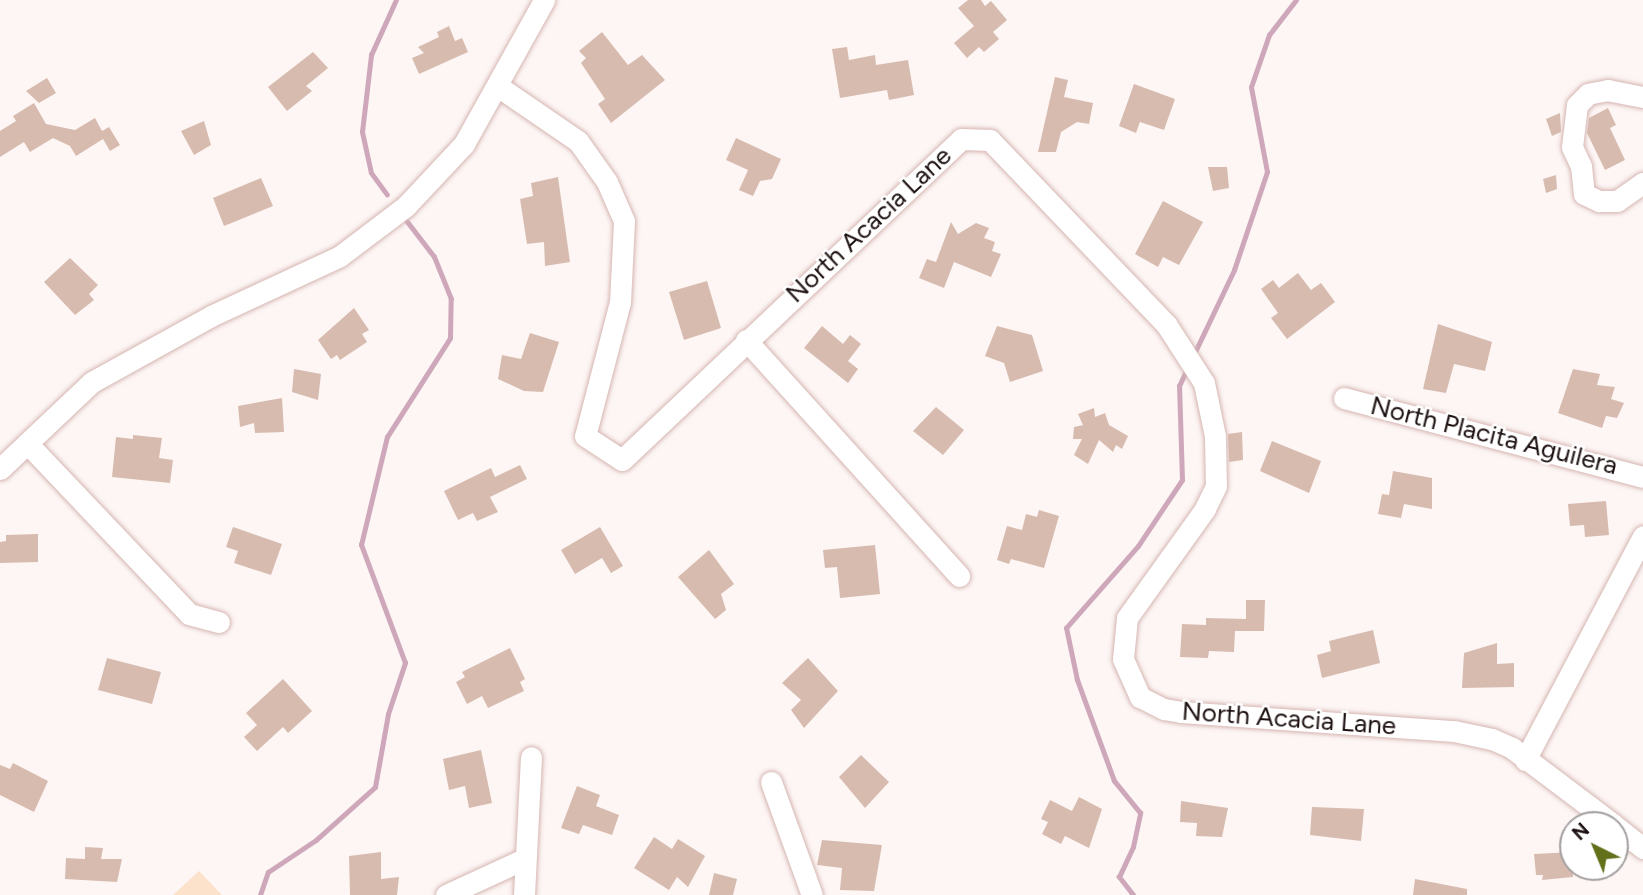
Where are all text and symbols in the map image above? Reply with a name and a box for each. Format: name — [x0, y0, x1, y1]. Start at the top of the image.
street label: North Acacia Lane — [780, 140, 958, 310]
street label: North Placita Aguilera — [1367, 390, 1621, 482]
street label: North Acacia Lane — [1181, 696, 1397, 742]
north arrow — [1559, 811, 1629, 881]
text: N — [1567, 818, 1594, 845]

